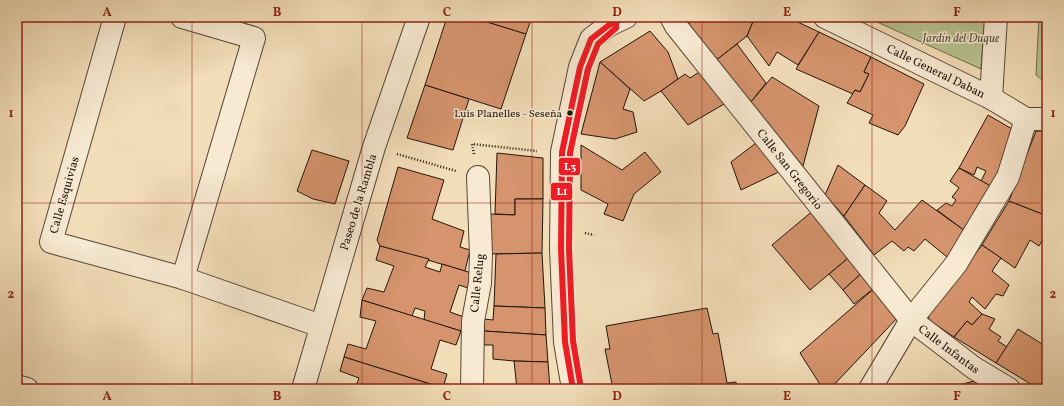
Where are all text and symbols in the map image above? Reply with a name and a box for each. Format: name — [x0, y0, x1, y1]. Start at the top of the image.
text: A — [102, 4, 112, 22]
text: B — [273, 4, 282, 22]
text: C — [443, 4, 451, 22]
text: D — [612, 4, 622, 22]
text: E — [783, 4, 791, 22]
text: F — [953, 4, 961, 22]
park label: Jardín del Duque — [922, 31, 1000, 47]
street label: Calle General Daban — [884, 41, 988, 103]
text: 1 — [8, 105, 14, 123]
text: 1 — [1050, 105, 1056, 123]
place label: Luis Planelles - Seseña — [454, 107, 563, 122]
marker: Luis Planelles - Seseña — [565, 108, 575, 118]
street label: Calle San Gregorio — [753, 126, 826, 213]
street label: Paseo de la Rambla — [337, 152, 381, 253]
street label: Calle Esquivias — [46, 155, 84, 236]
line badge: L3 — [558, 157, 581, 176]
text: L3 — [564, 160, 577, 175]
line badge: L1 — [550, 182, 573, 201]
text: L1 — [556, 185, 568, 200]
street label: Calle Relug — [467, 253, 489, 313]
text: 2 — [8, 286, 15, 304]
text: 2 — [1050, 286, 1057, 304]
street label: Calle Infantas — [914, 321, 982, 378]
text: A — [102, 388, 112, 406]
text: B — [273, 388, 282, 406]
text: C — [443, 388, 451, 406]
text: D — [612, 388, 622, 406]
text: E — [783, 388, 791, 406]
text: F — [953, 388, 961, 406]

